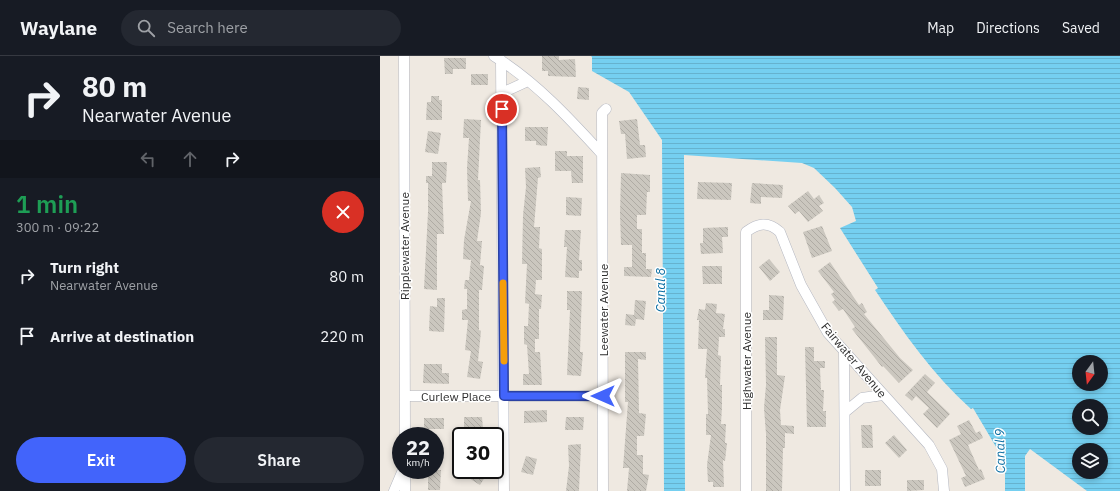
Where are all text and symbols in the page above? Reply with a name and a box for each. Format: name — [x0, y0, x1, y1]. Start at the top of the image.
search box — [121, 10, 401, 46]
text: Waylane — [20, 16, 97, 40]
icon: search — [135, 17, 157, 39]
text: Search here — [167, 18, 248, 37]
text: Map — [927, 19, 954, 37]
text: Directions — [976, 19, 1040, 37]
text: Saved — [1062, 19, 1100, 37]
text: 80 m — [82, 68, 147, 105]
icon: right — [16, 72, 68, 124]
pin — [485, 92, 519, 126]
icon: arrive — [491, 98, 513, 120]
text: Nearwater Avenue — [82, 104, 231, 127]
icon: left — [137, 148, 159, 170]
icon: ahead — [179, 148, 201, 170]
icon: right — [221, 148, 243, 170]
text: 1 min — [16, 188, 78, 220]
button: close — [322, 191, 364, 233]
street label: Ripplewater Avenue — [397, 192, 412, 300]
text: 300 m · 09:22 — [16, 219, 99, 236]
text: Turn right — [50, 258, 119, 277]
street label: Leewater Avenue — [596, 263, 611, 356]
icon: right — [16, 265, 38, 287]
text: 80 m — [329, 267, 364, 286]
water label: Canal 8 — [652, 268, 669, 312]
text: Nearwater Avenue — [50, 277, 158, 294]
street label: Highwater Avenue — [739, 312, 754, 410]
street label: Fairwater Avenue — [818, 319, 890, 401]
icon: arrive — [16, 325, 38, 347]
text: Arrive at destination — [50, 327, 194, 346]
text: 220 m — [320, 327, 364, 346]
north arrow — [1072, 355, 1108, 391]
map controls — [1072, 355, 1108, 479]
position arrow — [582, 375, 624, 417]
street label: Curlew Place — [421, 389, 491, 404]
button: search — [1072, 399, 1108, 435]
speed limit sign: 30 — [452, 427, 504, 479]
water label: Canal 9 — [991, 428, 1009, 473]
text: 22 — [406, 434, 430, 461]
button: Exit — [16, 437, 186, 483]
button: Share — [194, 437, 364, 483]
button: layers — [1072, 443, 1108, 479]
text: km/h — [406, 456, 430, 469]

